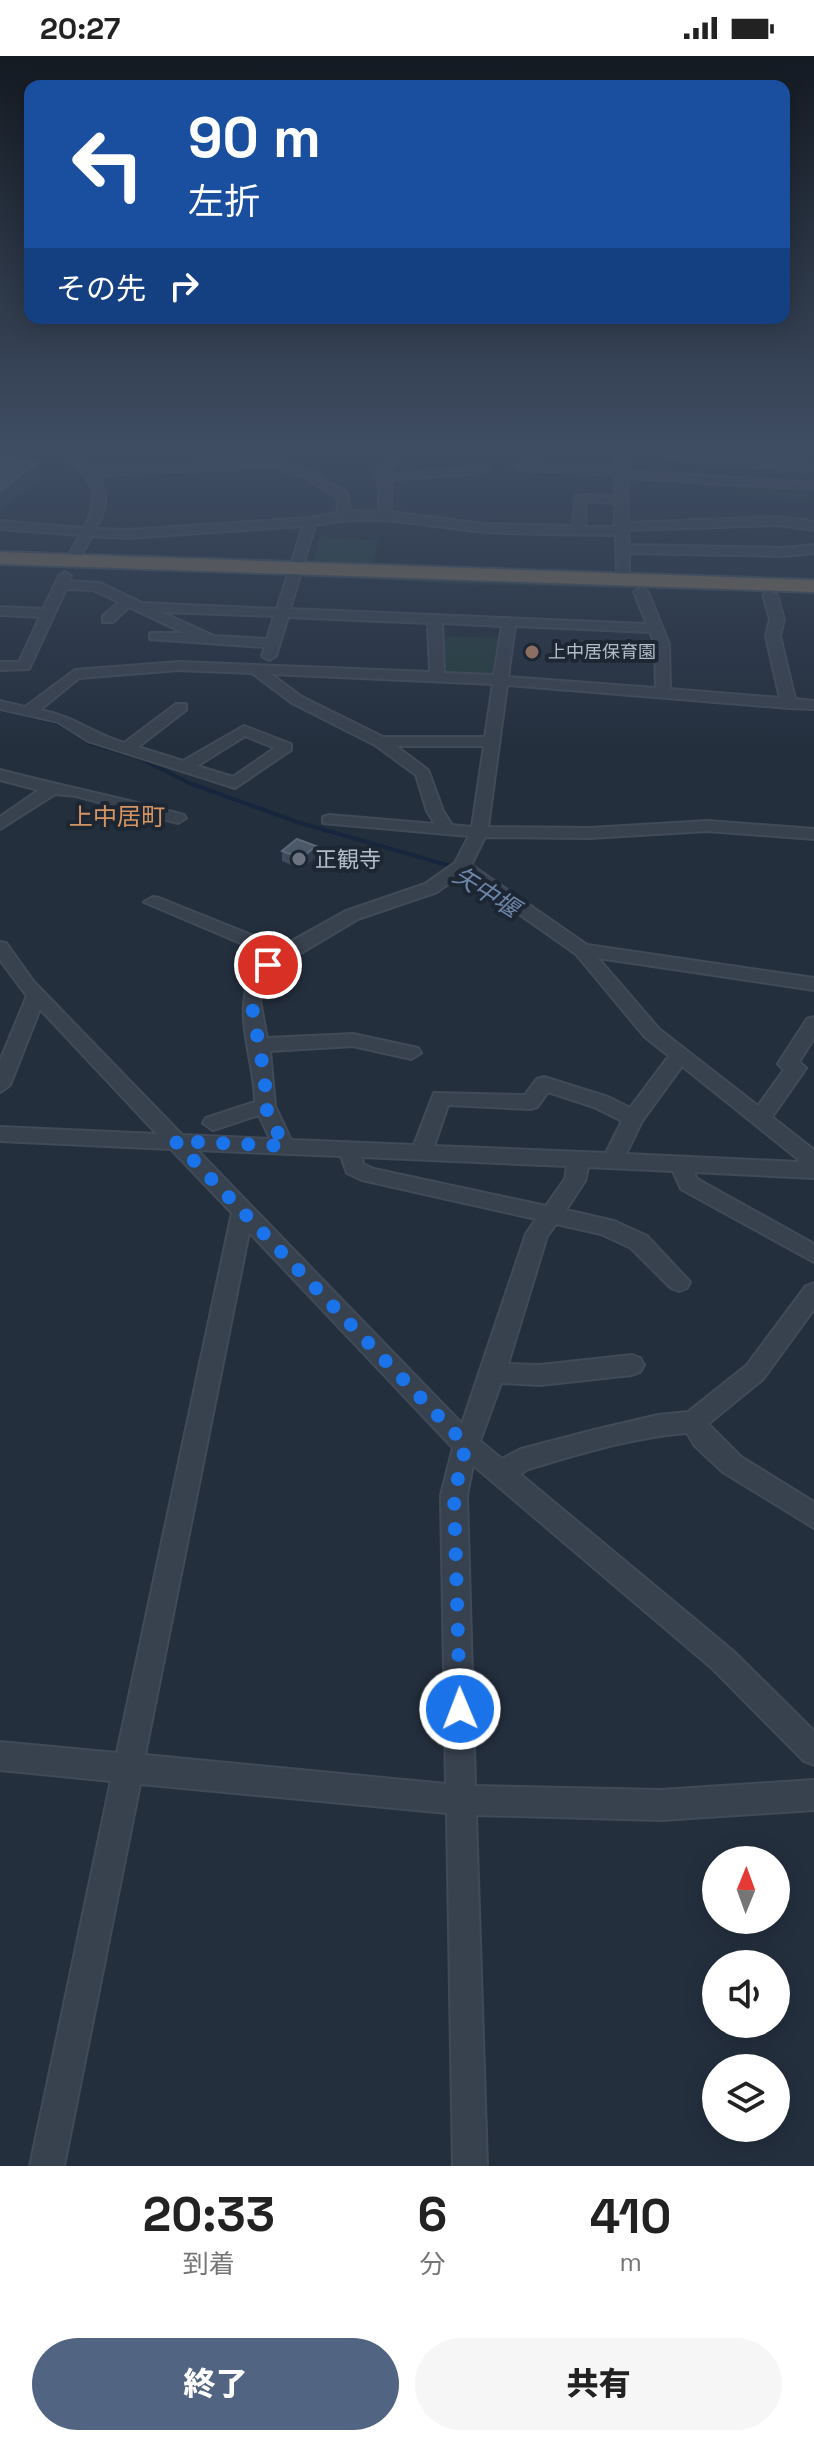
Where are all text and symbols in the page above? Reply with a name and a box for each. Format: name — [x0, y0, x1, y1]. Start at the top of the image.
text: 20:27 — [40, 9, 120, 48]
text: 90 m — [188, 102, 321, 173]
icon: left — [56, 112, 160, 216]
text: 左折 — [188, 179, 260, 225]
icon: right — [162, 264, 206, 308]
text: その先 — [56, 269, 146, 308]
place label: 上中居保育園 — [548, 640, 656, 663]
marker: 上中居保育園 — [523, 643, 541, 661]
district label: 上中居町 — [69, 801, 165, 832]
place label: 正観寺 — [315, 845, 381, 873]
marker: 正観寺 — [290, 850, 308, 868]
water label: 矢中堰 — [448, 859, 528, 926]
pin — [234, 931, 302, 999]
icon: arrive — [246, 943, 290, 987]
position arrow — [418, 1667, 502, 1751]
north arrow — [702, 1846, 790, 1934]
map controls — [702, 1846, 790, 2142]
button: sound — [702, 1950, 790, 2038]
button: layers — [702, 2054, 790, 2142]
text: 20:33 — [143, 2184, 275, 2245]
text: 6 — [418, 2184, 447, 2245]
text: 410 — [590, 2186, 671, 2247]
text: m — [619, 2245, 642, 2279]
text: 到着 — [183, 2247, 235, 2281]
text: 分 — [419, 2247, 445, 2281]
button: 終了 — [32, 2338, 399, 2430]
button: 共有 — [415, 2338, 782, 2430]

